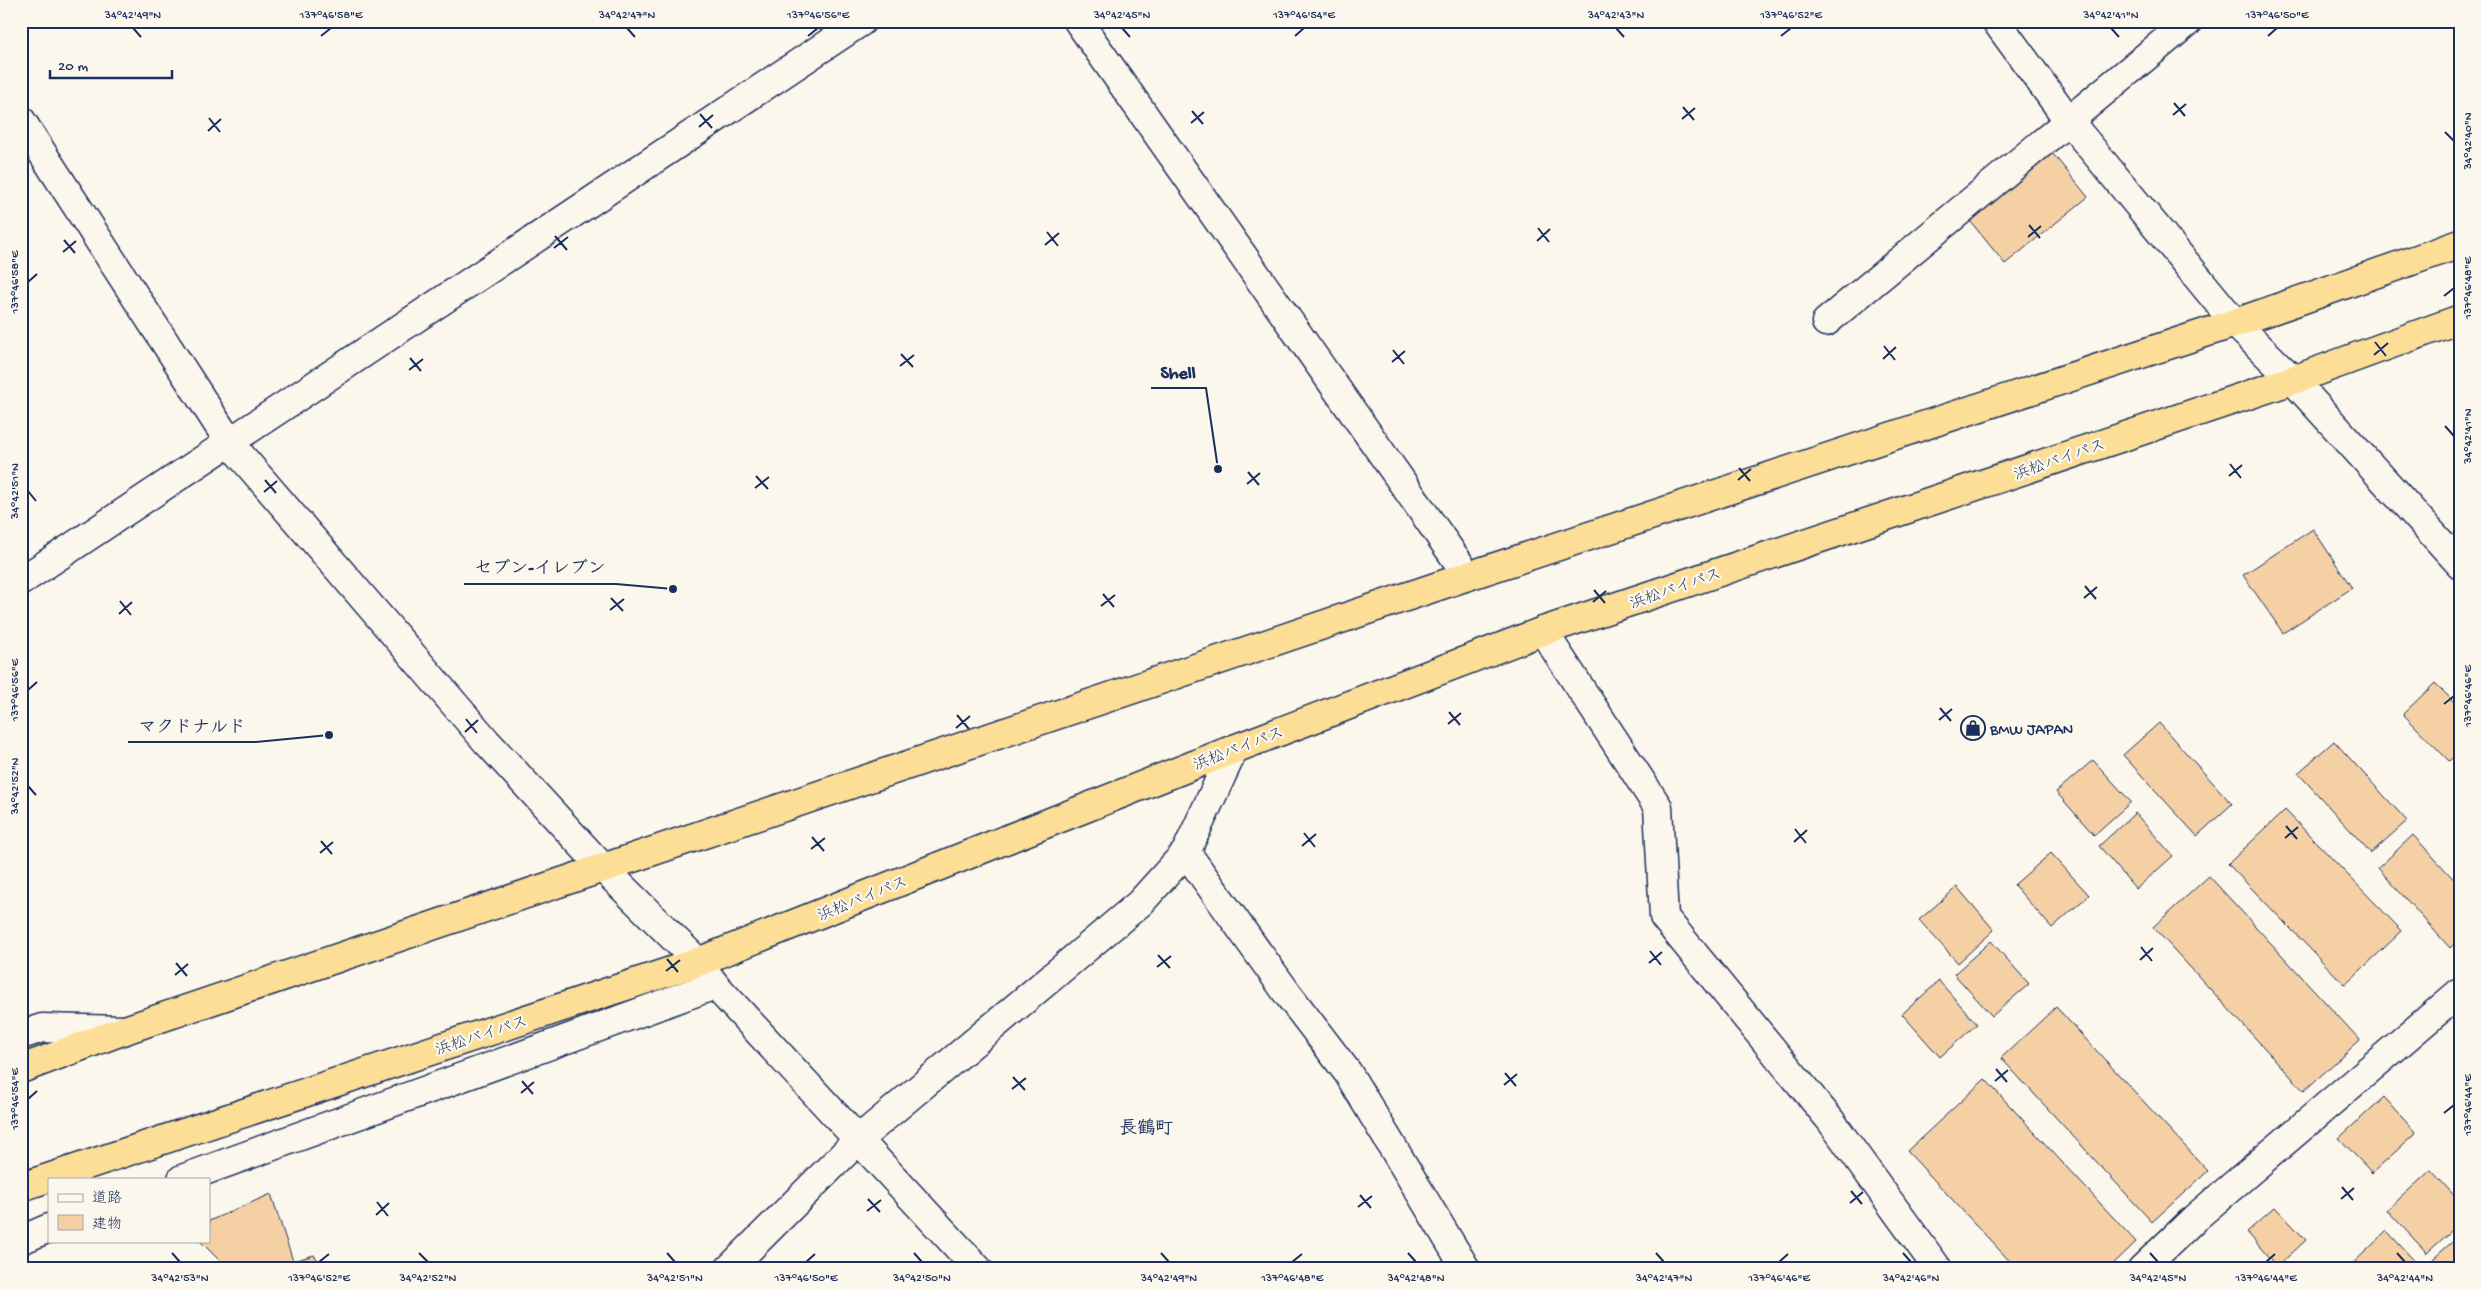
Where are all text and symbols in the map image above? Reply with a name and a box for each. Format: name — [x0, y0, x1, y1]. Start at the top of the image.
text: 34°42'49"N — [104, 9, 161, 23]
text: 137°46'58"E — [299, 9, 363, 23]
text: 34°42'47"N — [598, 9, 655, 23]
text: 137°46'56"E — [786, 9, 850, 23]
text: 34°42'45"N — [1093, 9, 1151, 23]
text: 137°46'54"E — [1272, 9, 1336, 23]
text: 34°42'43"N — [1587, 9, 1644, 23]
text: 137°46'52"E — [1759, 9, 1823, 23]
text: 34°42'41"N — [2082, 9, 2139, 23]
text: 137°46'50"E — [2244, 9, 2309, 23]
scale bar — [50, 48, 172, 80]
text: 20 m — [58, 58, 88, 76]
text: 34°42'40"N — [2462, 112, 2476, 171]
text: 137°46'58"E — [9, 250, 23, 314]
text: 137°46'48"E — [2462, 256, 2476, 320]
callout: Shell — [1151, 355, 1206, 388]
text: Shell — [1160, 364, 1196, 385]
text: 34°42'41"N — [2462, 408, 2476, 465]
street label: 浜松バイパス — [2011, 436, 2108, 486]
text: 34°42'51"N — [9, 463, 23, 520]
callout: セブン-イレブン — [464, 551, 616, 584]
text: セブン-イレブン — [474, 558, 606, 580]
street label: 浜松バイパス — [1627, 565, 1724, 615]
text: 137°46'56"E — [9, 658, 23, 722]
text: 137°46'46"E — [2462, 665, 2476, 728]
callout: マクドナルド — [128, 709, 256, 742]
shop icon: BMW JAPAN — [1960, 715, 1986, 741]
text: マクドナルド — [138, 718, 246, 739]
place label: BMW JAPAN — [1989, 722, 2073, 741]
street label: 浜松バイパス — [1191, 723, 1287, 776]
text: 34°42'52"N — [9, 757, 23, 815]
street label: 浜松バイパス — [815, 873, 911, 927]
street label: 浜松バイパス — [433, 1013, 531, 1061]
text: 137°46'54"E — [9, 1067, 23, 1131]
text: 137°46'44"E — [2462, 1074, 2476, 1137]
district label: 長鶴町 — [1119, 1118, 1173, 1140]
legend — [48, 1178, 210, 1242]
text: 道路 — [92, 1190, 122, 1208]
text: 建物 — [92, 1216, 122, 1234]
text: 34°42'53"N — [150, 1272, 209, 1286]
text: 137°46'52"E — [287, 1272, 351, 1286]
text: 34°42'52"N — [399, 1272, 457, 1286]
text: 34°42'51"N — [646, 1272, 703, 1286]
text: 137°46'50"E — [773, 1272, 838, 1286]
text: 34°42'50"N — [892, 1272, 951, 1286]
text: 34°42'49"N — [1140, 1272, 1197, 1286]
text: 137°46'48"E — [1260, 1272, 1324, 1286]
text: 34°42'48"N — [1387, 1272, 1445, 1286]
text: 34°42'47"N — [1635, 1272, 1692, 1286]
text: 137°46'46"E — [1747, 1272, 1810, 1286]
text: 34°42'46"N — [1882, 1272, 1939, 1286]
text: 34°42'45"N — [2129, 1272, 2187, 1286]
text: 137°46'44"E — [2234, 1272, 2297, 1286]
text: 34°42'44"N — [2376, 1272, 2433, 1286]

